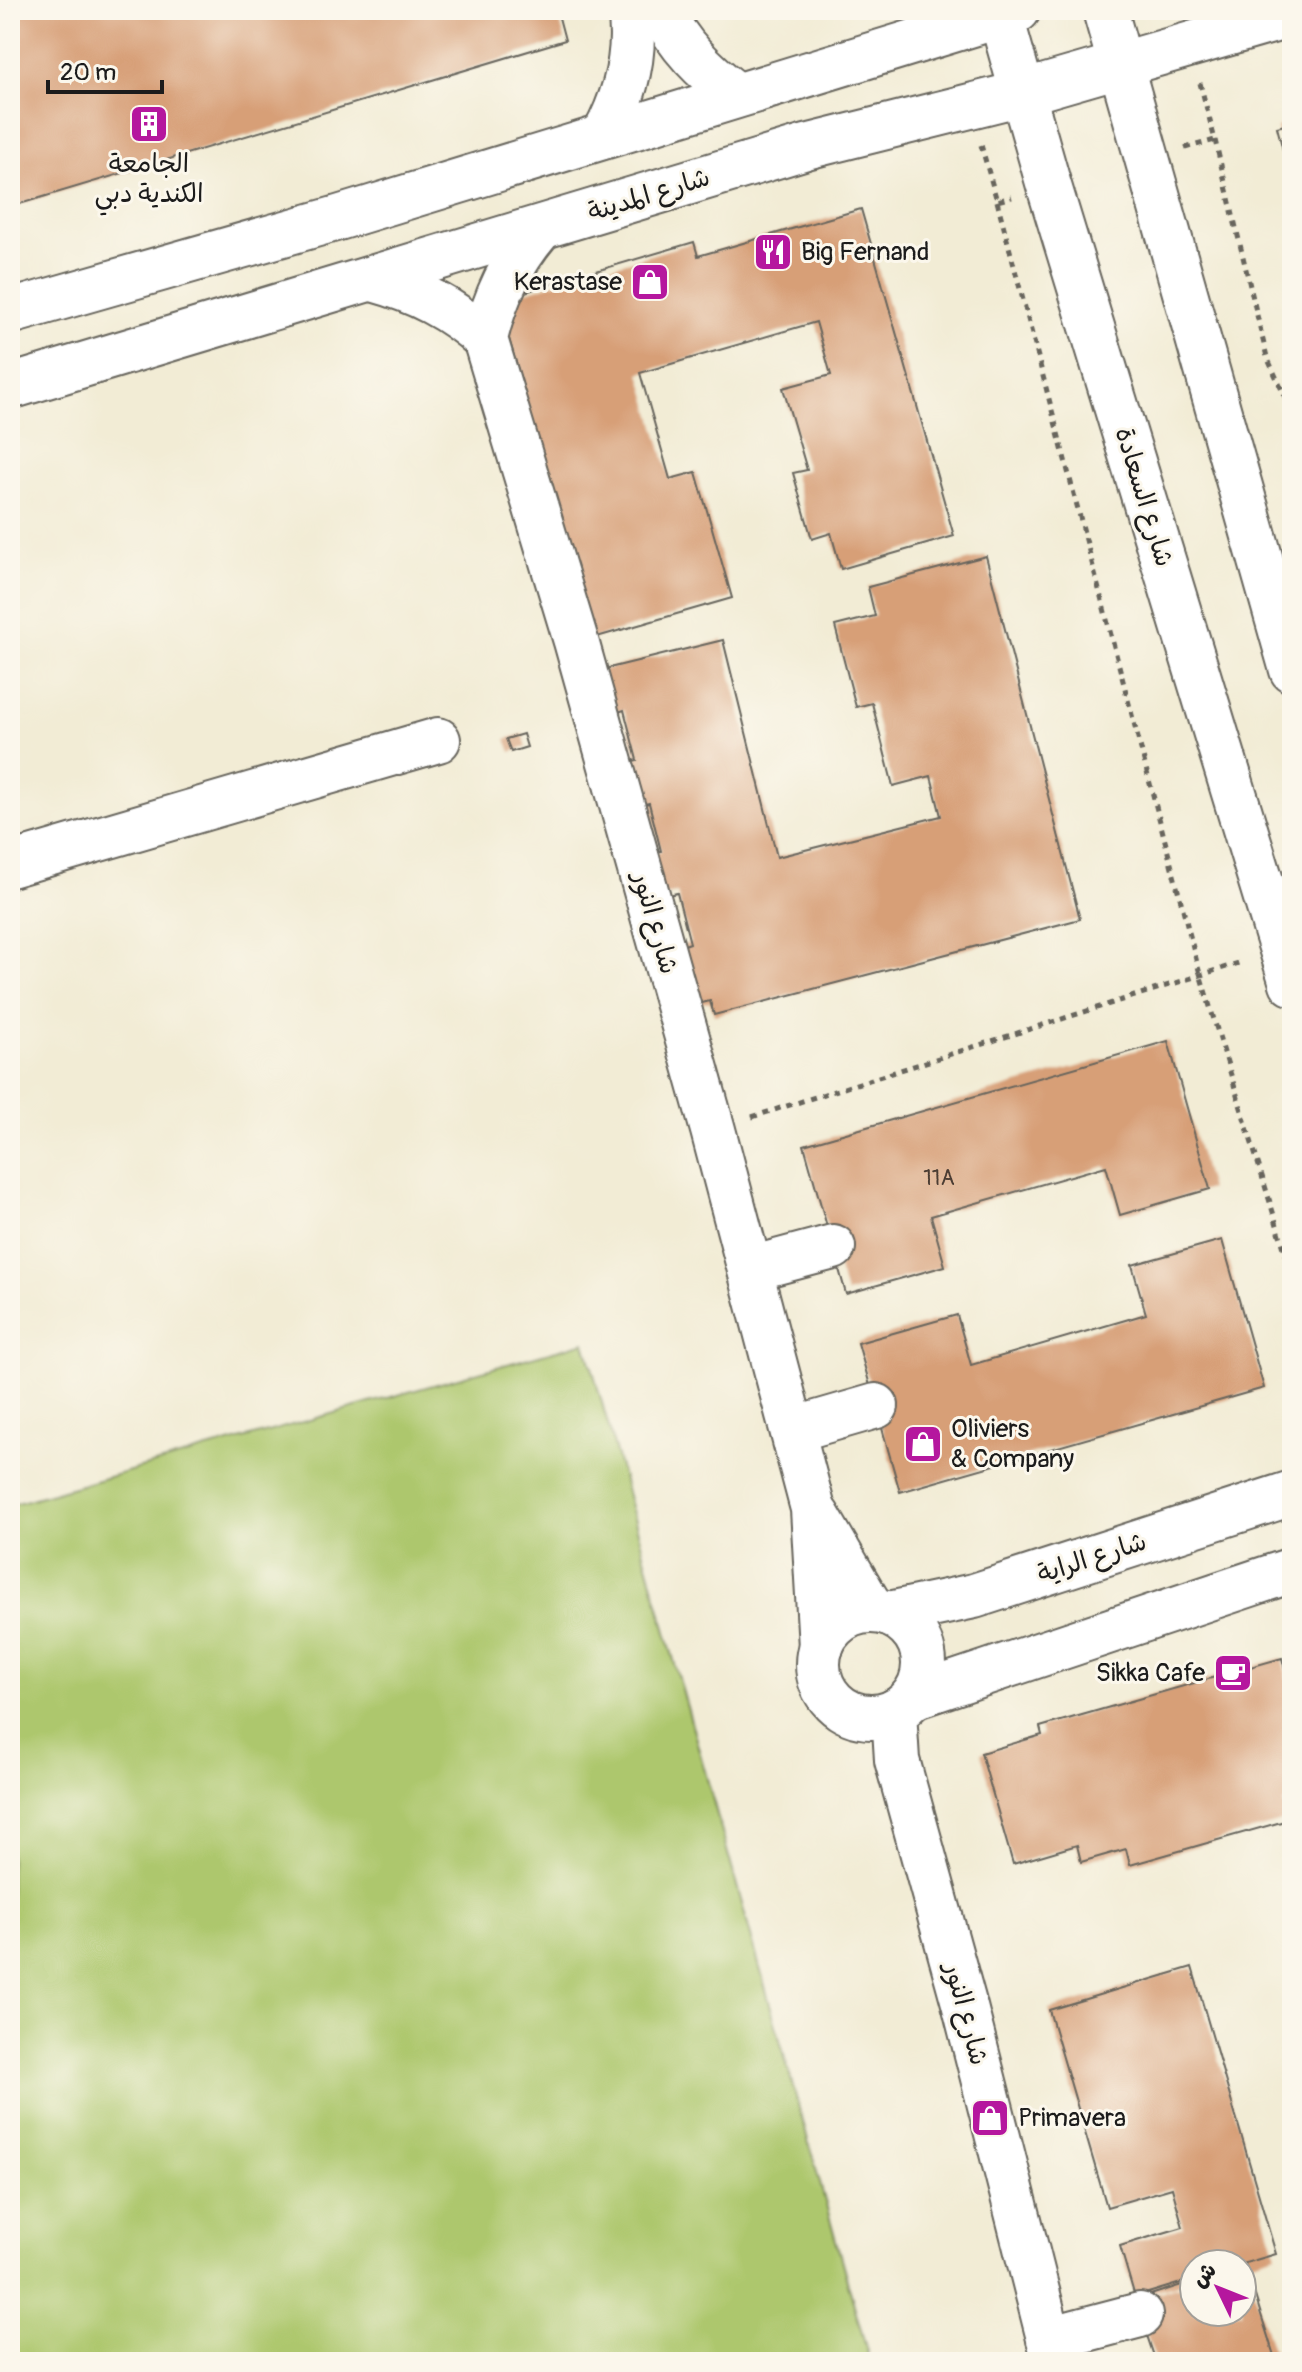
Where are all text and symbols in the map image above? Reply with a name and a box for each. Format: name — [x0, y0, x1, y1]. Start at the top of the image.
scale bar — [48, 44, 162, 94]
text: 20 m — [60, 58, 116, 87]
building icon: الجامعة الكندية دبي — [128, 103, 170, 145]
place label: الجامعة الكندية دبي — [94, 148, 204, 216]
street label: شارع المدينة — [584, 161, 714, 230]
restaurant icon: Big Fernand — [752, 231, 794, 273]
place label: Big Fernand — [801, 236, 930, 268]
shop icon: Kerastase — [629, 261, 671, 303]
place label: Kerastase — [514, 266, 622, 298]
street label: شارع السعادة — [1107, 424, 1180, 571]
street label: شارع النور — [624, 866, 685, 978]
house number: 11A — [923, 1164, 955, 1192]
place label: Oliviers & Company — [951, 1413, 1074, 1475]
shop icon: Oliviers & Company — [902, 1423, 944, 1465]
street label: شارع الراية — [1033, 1525, 1151, 1592]
cafe icon: Sikka Cafe — [1212, 1652, 1254, 1694]
place label: Sikka Cafe — [1096, 1657, 1205, 1689]
street label: شارع النور — [936, 1957, 995, 2069]
shop icon: Primavera — [969, 2097, 1011, 2139]
place label: Primavera — [1018, 2102, 1126, 2134]
north arrow — [1178, 2248, 1258, 2328]
text: ش — [1186, 2257, 1223, 2293]

